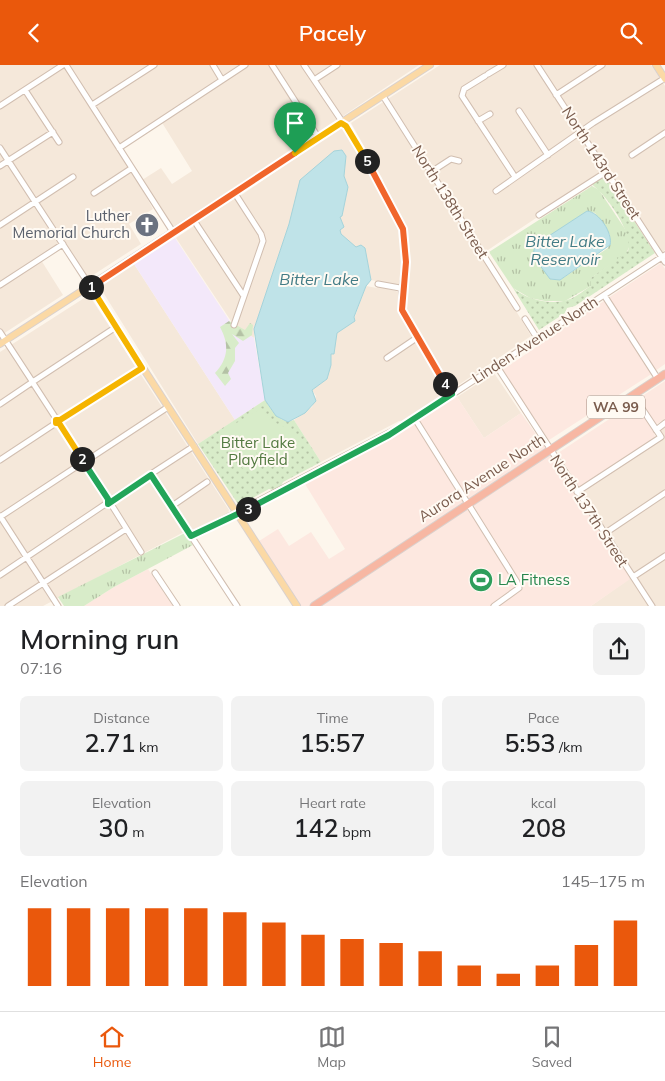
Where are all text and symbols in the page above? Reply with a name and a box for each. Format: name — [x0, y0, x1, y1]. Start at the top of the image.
icon: back — [20, 19, 48, 47]
text: Pacely — [299, 19, 366, 47]
icon: search — [617, 19, 645, 47]
pin — [274, 102, 316, 153]
street label: North 143rd Street — [558, 103, 645, 223]
icon: arrive — [281, 109, 309, 137]
street label: North 138th Street — [408, 142, 493, 262]
pin: 5 — [354, 149, 380, 173]
text: 5 — [363, 152, 372, 170]
place label: Luther Memorial Church — [12, 206, 131, 242]
church icon: Luther Memorial Church — [134, 212, 160, 238]
water label: Bitter Lake Reservoir — [525, 231, 605, 269]
water label: Bitter Lake — [279, 269, 359, 289]
pin: 1 — [78, 275, 104, 299]
text: 1 — [87, 278, 96, 296]
street label: Linden Avenue North — [468, 292, 601, 387]
pin: 4 — [432, 371, 458, 397]
text: 4 — [441, 375, 450, 393]
road number: WA 99 — [587, 396, 645, 419]
street label: Aurora Avenue North — [415, 429, 549, 526]
park label: Bitter Lake Playfield — [221, 433, 295, 469]
pin: 2 — [70, 447, 94, 471]
text: 2 — [78, 450, 87, 468]
street label: North 137th Street — [546, 451, 633, 570]
pin: 3 — [236, 497, 260, 521]
text: 3 — [244, 500, 253, 518]
sports icon: LA Fitness — [468, 567, 494, 593]
place label: LA Fitness — [498, 570, 570, 589]
text: Morning run — [20, 621, 179, 656]
button: share — [593, 623, 645, 675]
text: 07:16 — [20, 658, 62, 678]
text: Distance — [93, 709, 150, 727]
text: Time — [317, 709, 348, 727]
text: Pace — [528, 709, 559, 727]
text: 2.71 — [84, 727, 135, 758]
text: 15:57 — [300, 727, 365, 758]
text: 5:53 — [504, 727, 555, 758]
text: km — [135, 738, 159, 756]
text: /km — [555, 738, 583, 756]
text: Elevation — [92, 794, 151, 812]
text: Heart rate — [299, 794, 366, 812]
text: kcal — [531, 794, 556, 812]
text: 30 — [99, 812, 129, 843]
text: 142 — [294, 812, 339, 843]
text: 208 — [521, 812, 566, 843]
text: m — [129, 823, 144, 841]
text: bpm — [339, 823, 371, 841]
text: Elevation — [20, 871, 88, 891]
text: 145–175 m — [561, 871, 645, 891]
tab: Home — [93, 1023, 131, 1071]
tab: Map — [317, 1023, 346, 1071]
tab: Saved — [532, 1023, 572, 1071]

